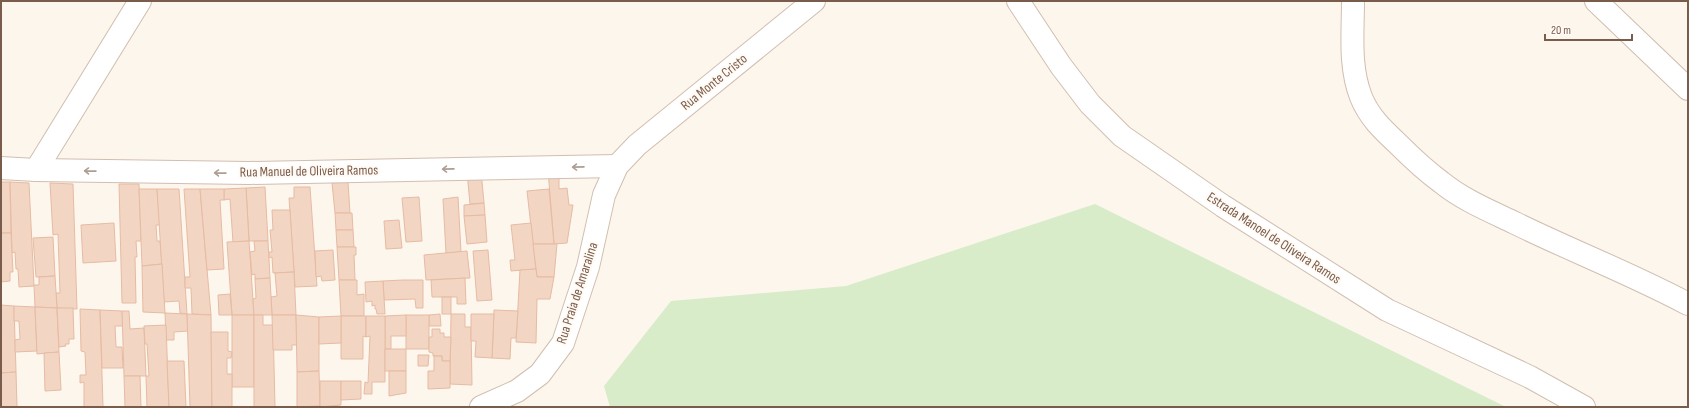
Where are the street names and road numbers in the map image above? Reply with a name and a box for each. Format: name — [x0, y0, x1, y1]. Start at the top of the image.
street label: Rua Monte Cristo — [677, 50, 751, 114]
street label: Rua Manuel de Oliveira Ramos — [240, 161, 378, 181]
street label: Estrada Manoel de Oliveira Ramos — [1204, 188, 1344, 288]
street label: Rua Praia de Amaralina — [553, 240, 601, 346]

